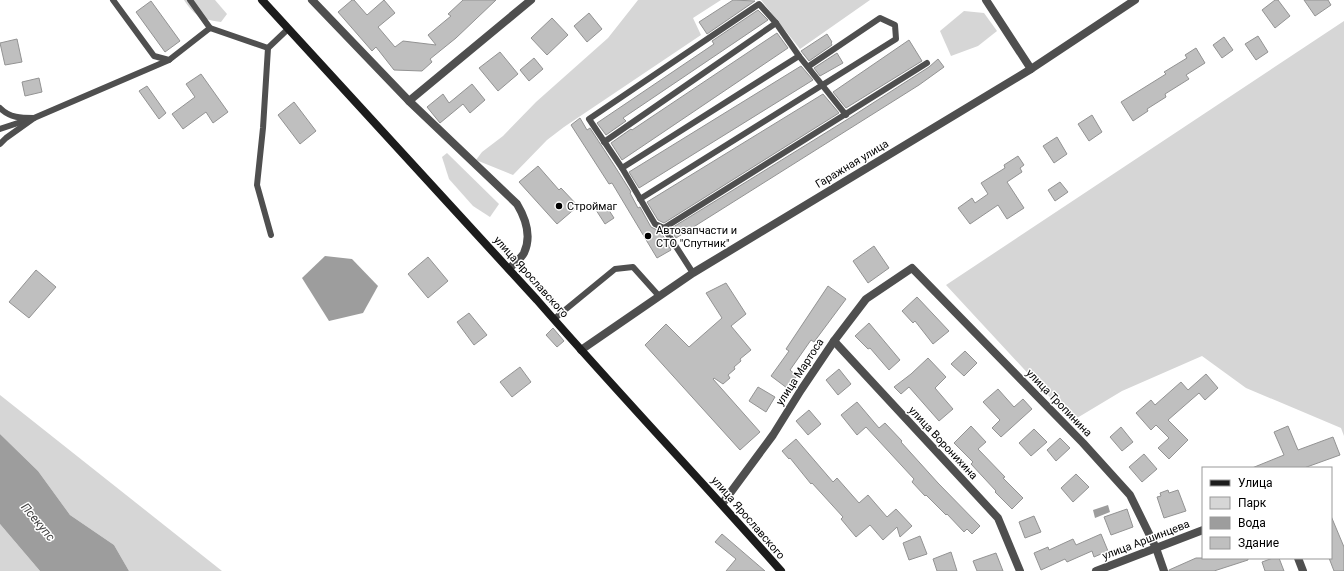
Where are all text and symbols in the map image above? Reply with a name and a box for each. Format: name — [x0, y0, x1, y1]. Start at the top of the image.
street label: Гаражная улица — [813, 137, 891, 191]
place label: Строймаг — [567, 200, 617, 213]
marker: Строймаг — [554, 201, 564, 211]
place label: Автозапчасти и СТО "Спутник" — [656, 224, 737, 250]
marker: Автозапчасти и СТО "Спутник" — [643, 231, 653, 241]
street label: улица Ярославского — [491, 233, 571, 321]
street label: улица Мартоса — [773, 336, 827, 408]
street label: улица Тропинина — [1023, 367, 1095, 439]
street label: улица Воронихина — [906, 404, 980, 482]
legend — [1202, 467, 1332, 559]
street label: улица Ярославского — [709, 474, 787, 562]
text: Улица — [1238, 476, 1273, 490]
text: Парк — [1238, 496, 1267, 510]
water label: Псекупс — [18, 500, 58, 544]
text: Вода — [1238, 516, 1266, 530]
street label: улица Аршинцева — [1100, 517, 1192, 563]
text: Здание — [1238, 536, 1279, 550]

